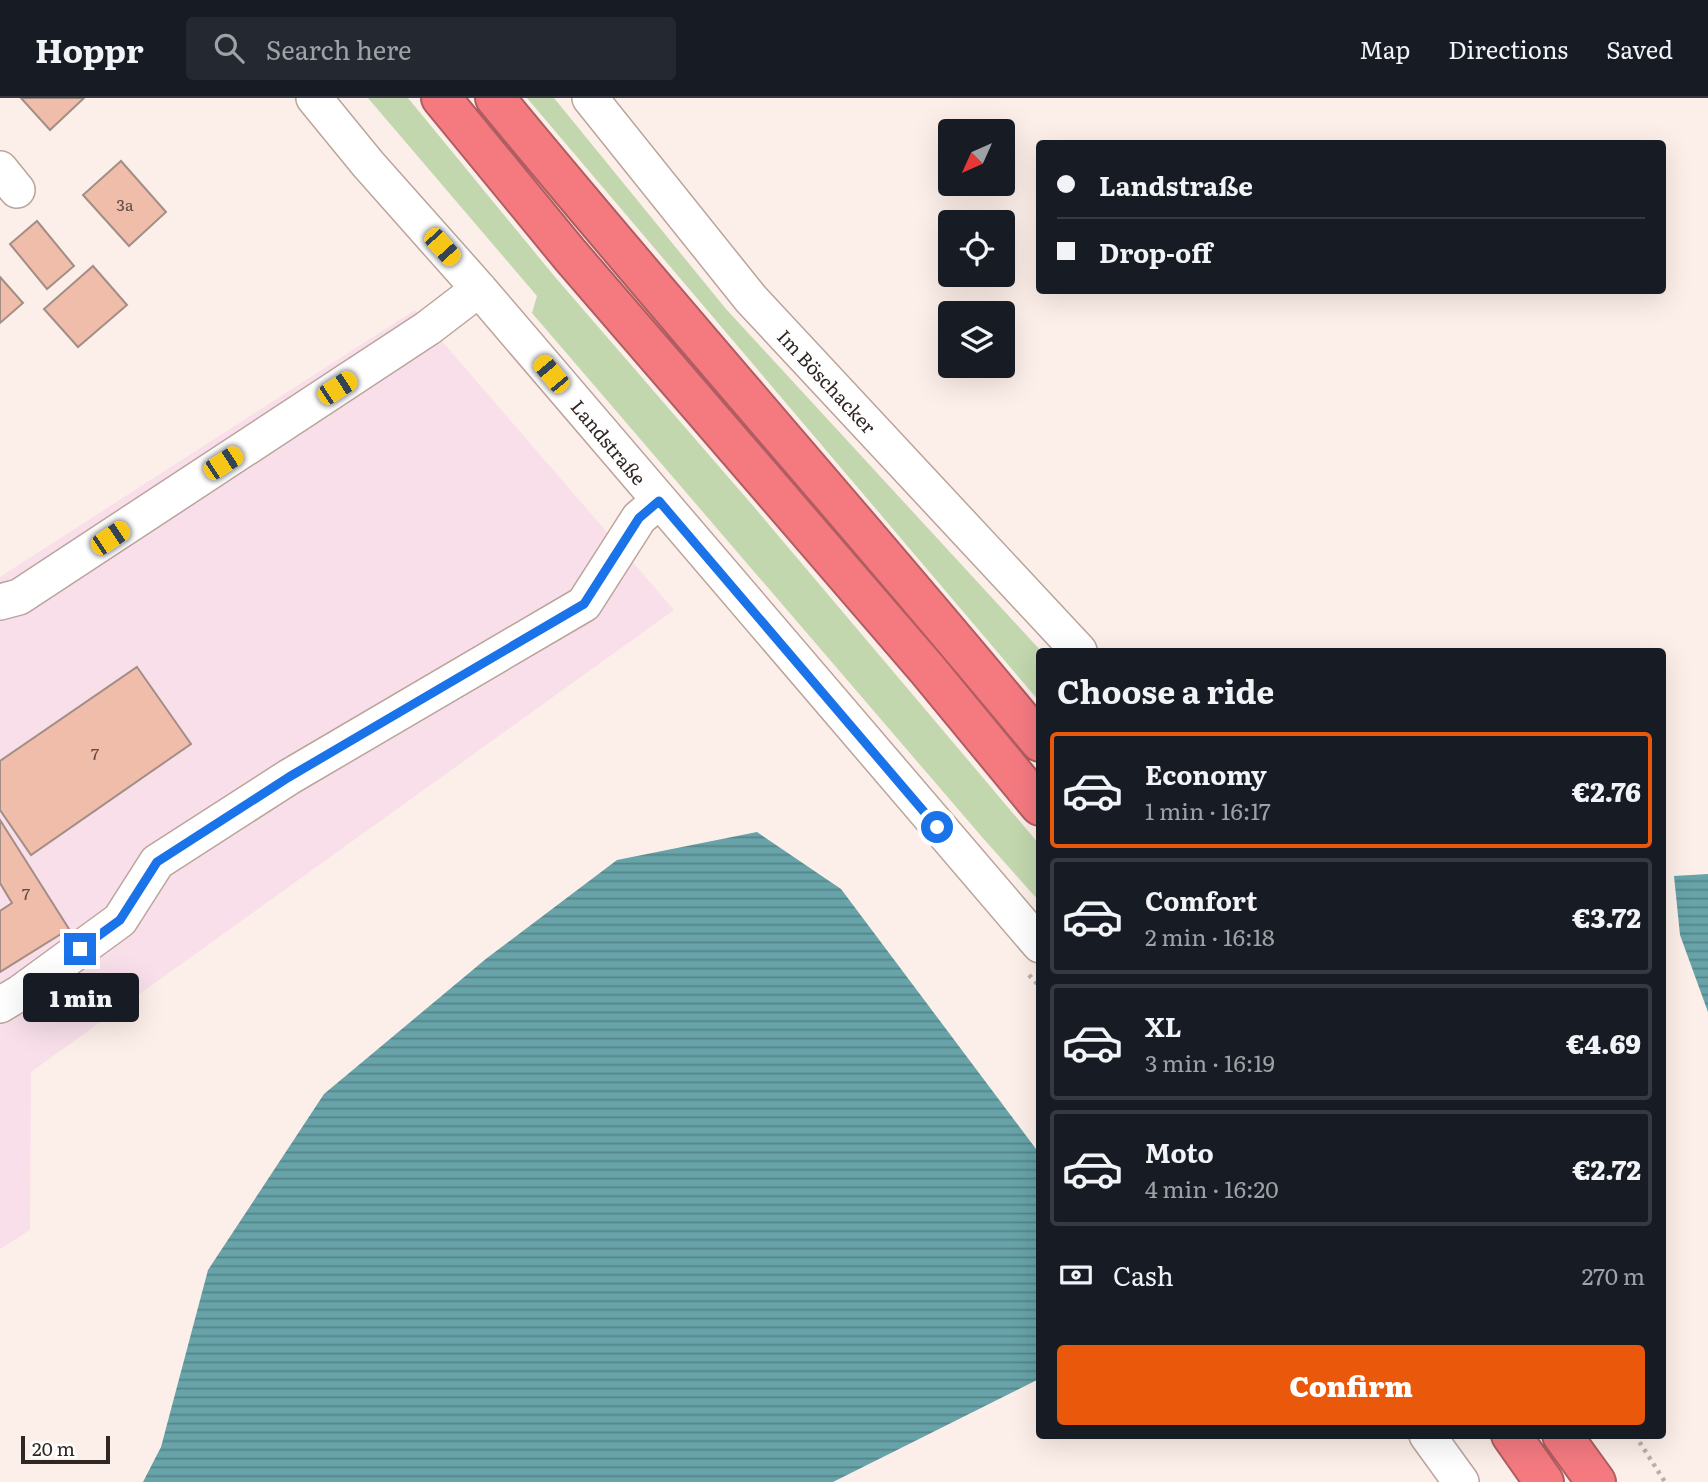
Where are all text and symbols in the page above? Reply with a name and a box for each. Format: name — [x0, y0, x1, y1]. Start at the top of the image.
search box — [186, 17, 676, 80]
text: Hoppr — [35, 24, 144, 73]
icon: search — [210, 29, 248, 67]
text: Search here — [266, 29, 412, 68]
text: Map — [1359, 31, 1410, 66]
text: Directions — [1448, 31, 1568, 66]
text: Saved — [1606, 31, 1673, 66]
north arrow — [938, 119, 1015, 196]
map controls — [938, 119, 1015, 378]
text: Landstraße — [1099, 165, 1253, 204]
house number: 3a — [116, 192, 134, 216]
button: locate — [938, 210, 1015, 287]
car — [421, 224, 464, 270]
text: Drop-off — [1099, 232, 1212, 271]
button: layers — [938, 301, 1015, 378]
street label: Im Böschacker — [771, 323, 883, 439]
car — [530, 351, 573, 397]
car — [314, 368, 361, 408]
street label: Landstraße — [565, 393, 653, 491]
car — [200, 443, 247, 483]
car — [87, 518, 134, 558]
text: Choose a ride — [1057, 666, 1274, 714]
house number: 7 — [91, 741, 99, 765]
text: Economy — [1145, 754, 1267, 793]
icon: car — [1061, 759, 1124, 822]
text: €2.76 — [1572, 771, 1641, 810]
text: 1 min · 16:17 — [1145, 793, 1271, 827]
route start — [921, 811, 953, 843]
text: Comfort — [1145, 880, 1257, 919]
house number: 7 — [22, 881, 30, 905]
icon: car — [1061, 885, 1124, 948]
text: €3.72 — [1572, 897, 1641, 936]
text: 2 min · 16:18 — [1145, 919, 1275, 953]
route end — [64, 933, 96, 965]
callout: 1 min — [22, 974, 138, 1022]
text: 1 min — [50, 980, 112, 1014]
text: XL — [1145, 1006, 1182, 1045]
icon: car — [1061, 1011, 1124, 1074]
text: €4.69 — [1566, 1023, 1641, 1062]
text: 3 min · 16:19 — [1145, 1045, 1275, 1079]
text: Moto — [1145, 1132, 1214, 1171]
icon: car — [1061, 1137, 1124, 1200]
text: €2.72 — [1572, 1149, 1641, 1188]
text: 4 min · 16:20 — [1145, 1171, 1278, 1205]
text: Cash — [1113, 1255, 1174, 1294]
icon: cash — [1057, 1256, 1095, 1294]
text: 270 m — [1582, 1258, 1645, 1292]
button: Confirm — [1057, 1345, 1645, 1425]
scale bar — [21, 1433, 110, 1465]
text: 20 m — [32, 1434, 75, 1462]

